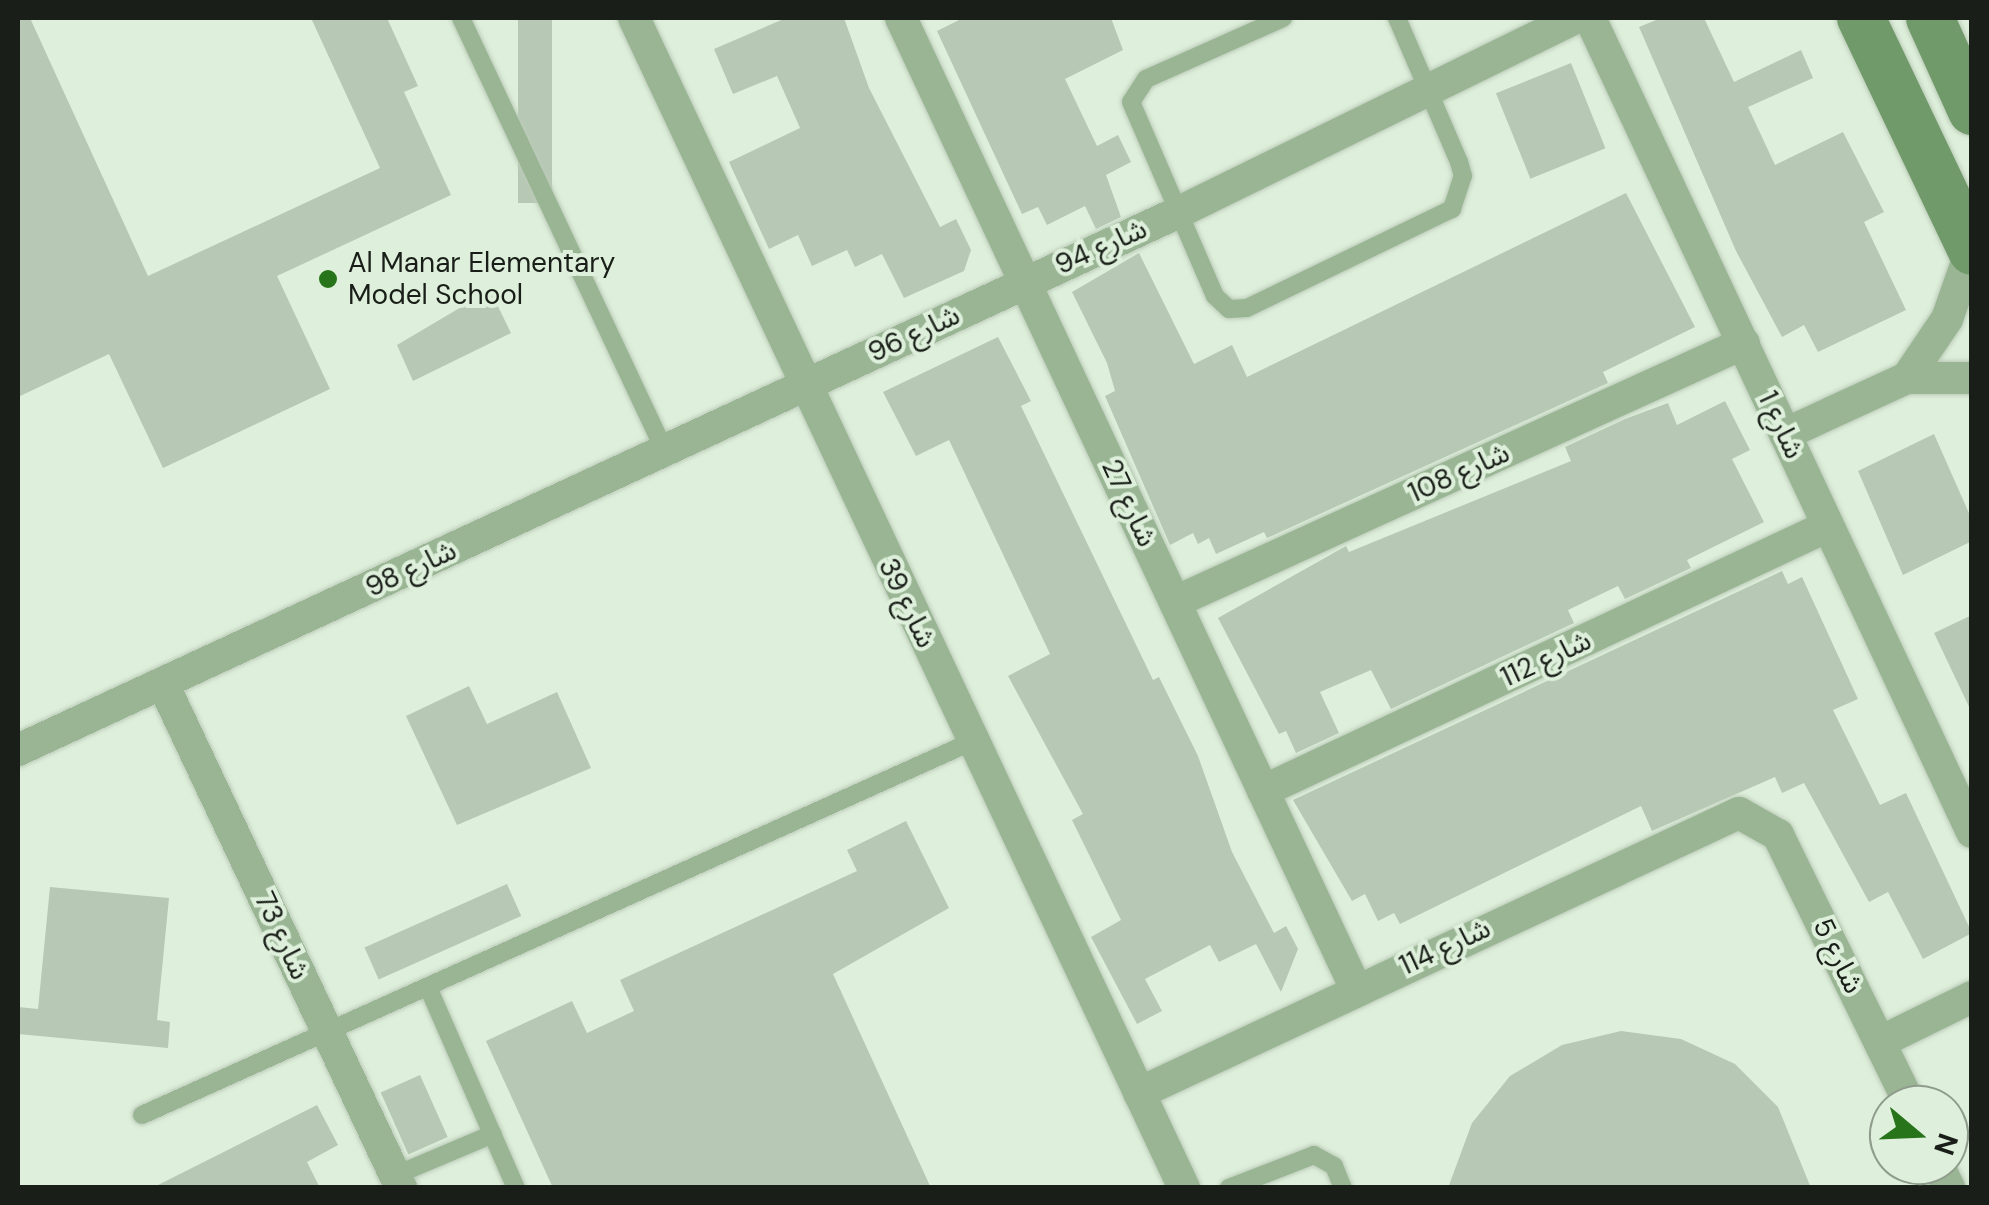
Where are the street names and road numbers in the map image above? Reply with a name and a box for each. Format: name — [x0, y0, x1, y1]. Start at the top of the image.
street label: شارع 94 — [1050, 212, 1152, 282]
street label: شارع 96 — [863, 298, 965, 370]
street label: شارع 1 — [1751, 386, 1811, 464]
street label: شارع 108 — [1403, 436, 1515, 510]
street label: شارع 27 — [1094, 454, 1164, 552]
street label: شارع 98 — [360, 533, 462, 605]
street label: شارع 39 — [871, 553, 943, 653]
street label: شارع 112 — [1496, 624, 1596, 694]
street label: شارع 73 — [247, 887, 317, 985]
street label: شارع 114 — [1394, 911, 1496, 983]
street label: شارع 5 — [1806, 913, 1870, 999]

